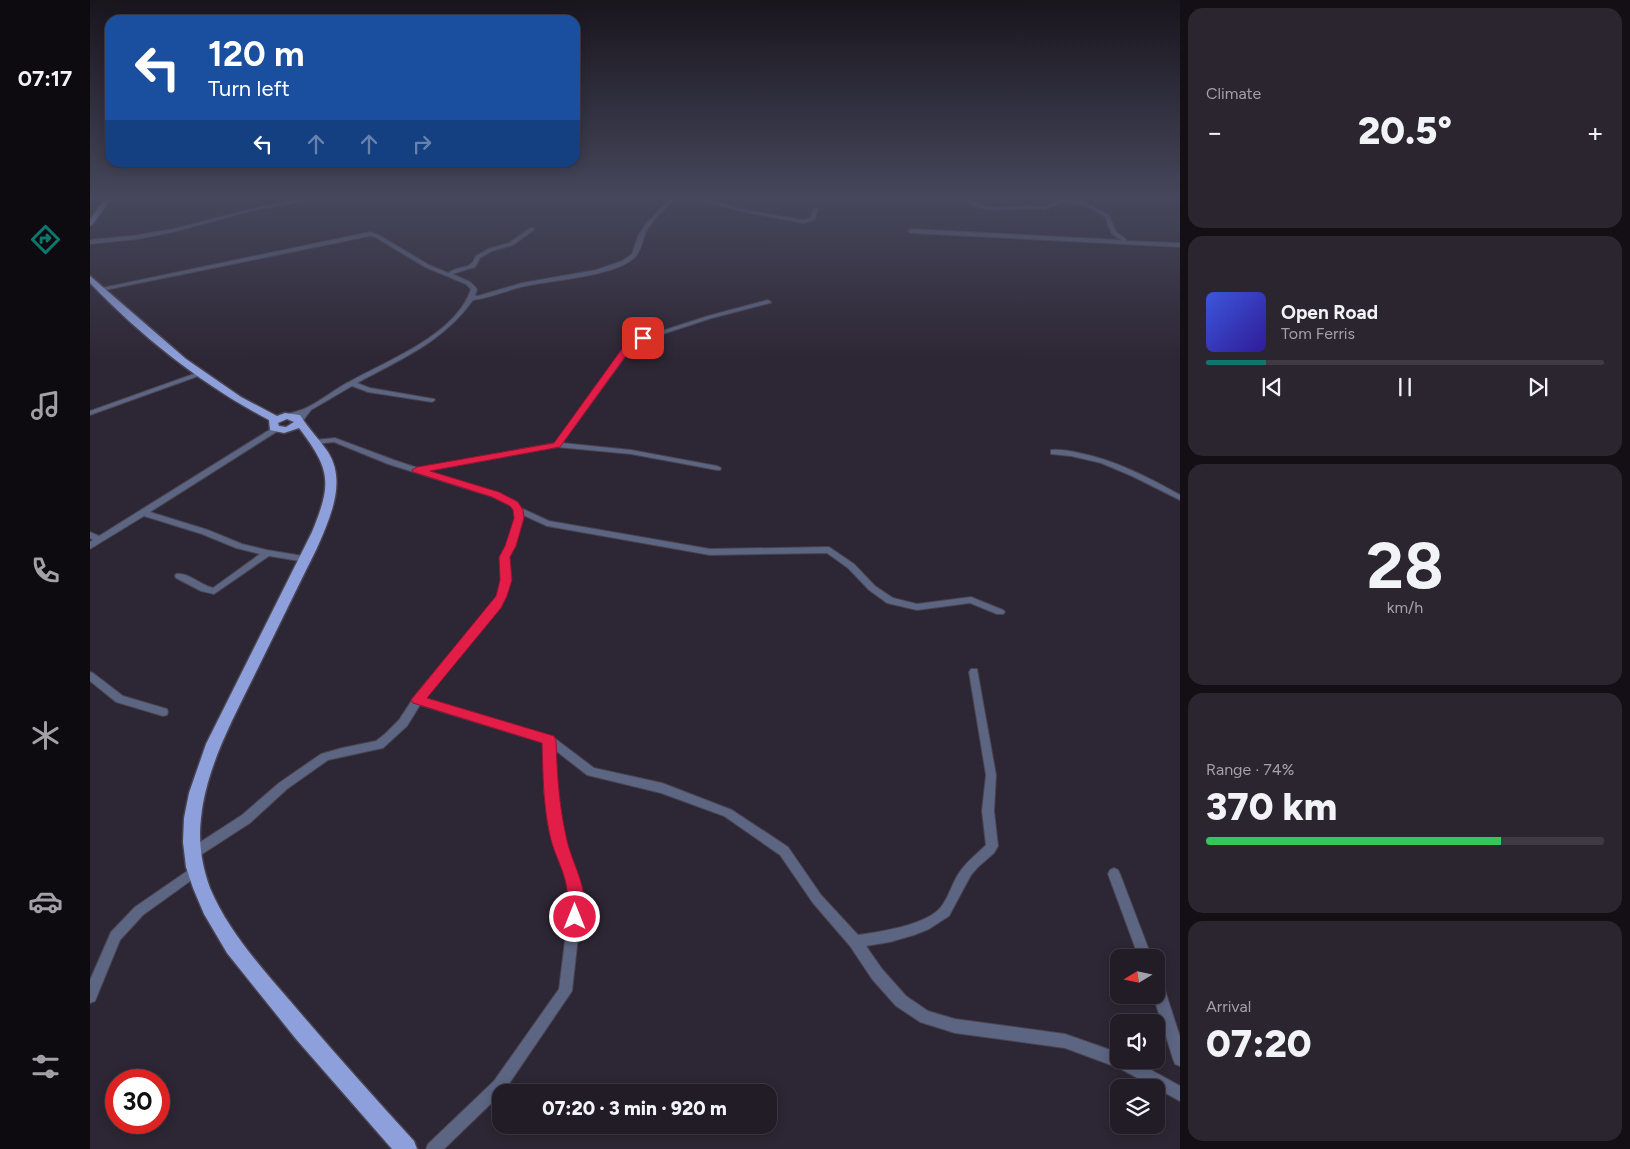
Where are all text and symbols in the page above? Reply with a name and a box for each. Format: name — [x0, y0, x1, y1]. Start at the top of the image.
text: 120 m — [208, 33, 305, 75]
icon: left — [125, 35, 190, 100]
text: 07:17 — [18, 65, 72, 92]
text: Turn left — [208, 75, 290, 102]
text: Climate — [1206, 84, 1261, 103]
text: 20.5° — [1358, 108, 1452, 154]
text: − — [1206, 115, 1223, 149]
text: + — [1587, 115, 1604, 149]
icon: left — [249, 130, 277, 158]
icon: ahead — [302, 130, 330, 158]
icon: ahead — [355, 130, 383, 158]
icon: right — [408, 130, 436, 158]
icon: directions — [28, 222, 63, 257]
text: Open Road — [1281, 301, 1378, 324]
pin — [622, 317, 664, 359]
icon: arrive — [629, 324, 657, 352]
text: Tom Ferris — [1281, 324, 1355, 343]
icon: previous — [1258, 373, 1286, 401]
icon: pause — [1391, 373, 1419, 401]
icon: next — [1524, 373, 1552, 401]
icon: music — [28, 388, 63, 423]
text: 28 — [1366, 526, 1444, 604]
icon: phone — [28, 553, 63, 588]
text: km/h — [1387, 598, 1423, 617]
icon: climate — [28, 718, 63, 753]
text: Range · 74% — [1206, 760, 1294, 779]
text: 370 km — [1206, 784, 1337, 830]
icon: car — [28, 884, 63, 919]
position arrow — [548, 890, 600, 942]
north arrow — [1110, 949, 1165, 1004]
map controls — [1110, 949, 1165, 1134]
text: Arrival — [1206, 997, 1251, 1016]
button: sound — [1110, 1014, 1165, 1069]
text: 07:20 — [1206, 1021, 1312, 1067]
icon: filters — [28, 1049, 63, 1084]
speed limit sign: 30 — [105, 1069, 170, 1134]
button: layers — [1110, 1079, 1165, 1134]
text: 07:20 · 3 min · 920 m — [542, 1097, 727, 1120]

